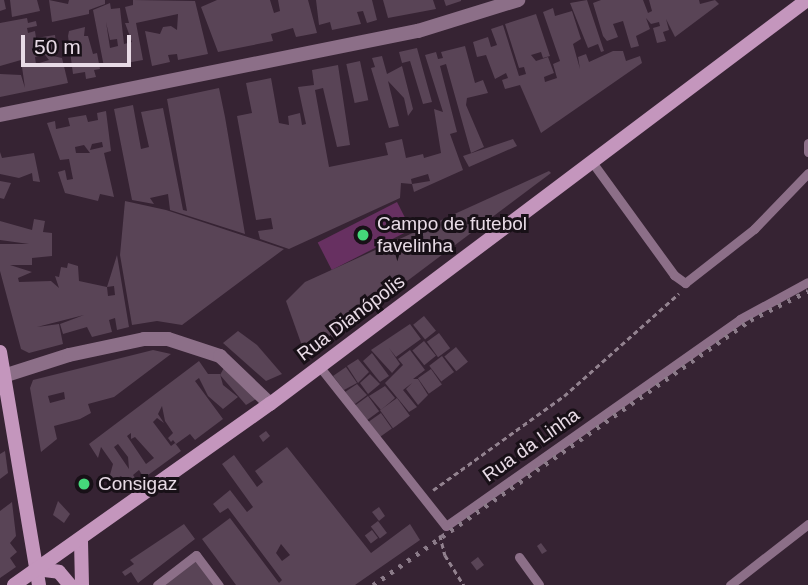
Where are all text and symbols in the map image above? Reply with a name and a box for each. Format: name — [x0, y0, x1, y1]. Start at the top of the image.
scale bar — [24, 21, 135, 65]
text: 50 m — [34, 35, 81, 58]
place label: Campo de futebol favelinha — [377, 213, 527, 257]
marker: Campo de futebol favelinha — [355, 227, 371, 243]
street label: Rua Dianópolis — [293, 270, 409, 366]
street label: Rua da Linha — [478, 403, 584, 487]
place label: Consigaz — [98, 473, 177, 495]
marker: Consigaz — [76, 476, 92, 492]

